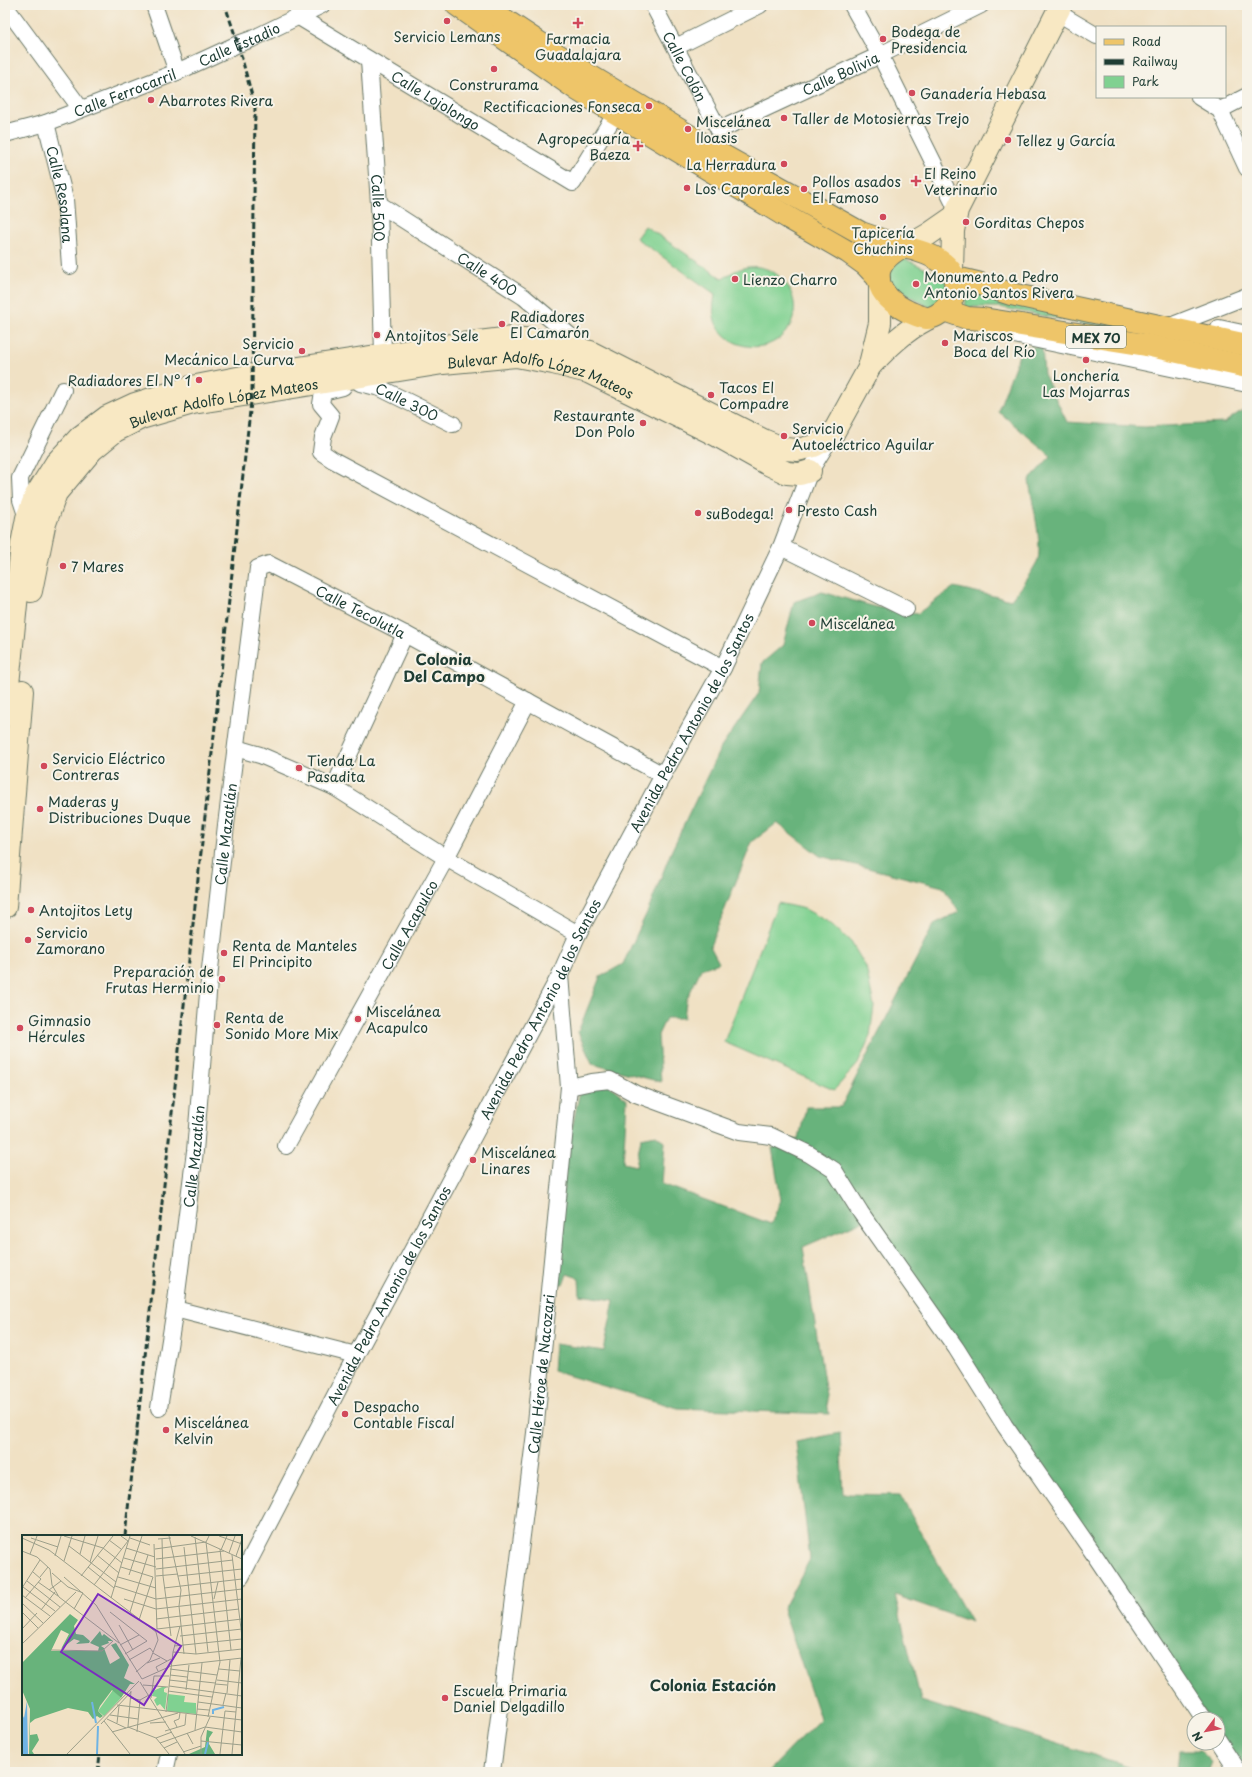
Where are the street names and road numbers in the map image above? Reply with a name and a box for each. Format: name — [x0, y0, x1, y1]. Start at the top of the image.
street label: Calle Estadio — [195, 17, 283, 71]
street label: Calle Colón — [658, 27, 712, 105]
street label: Calle Bolivia — [799, 46, 883, 100]
street label: Calle Ferrocarril — [70, 63, 179, 122]
street label: Calle Lojolongo — [387, 65, 484, 135]
street label: Calle Resolana — [42, 143, 79, 244]
street label: Calle 500 — [366, 173, 390, 242]
street label: Calle 400 — [453, 246, 522, 301]
road number: MEX 70 — [1066, 326, 1126, 348]
street label: Bulevar Adolfo López Mateos — [445, 345, 638, 404]
street label: Bulevar Adolfo López Mateos — [124, 373, 320, 433]
street label: Calle 300 — [372, 377, 442, 426]
street label: Calle Tecolutla — [312, 579, 410, 643]
street label: Avenida Pedro Antonio de los Santos — [624, 610, 758, 836]
street label: Calle Mazatlán — [209, 782, 242, 886]
street label: Calle Acapulco — [375, 876, 442, 974]
street label: Avenida Pedro Antonio de los Santos — [474, 895, 605, 1123]
street label: Calle Mazatlán — [177, 1104, 209, 1209]
street label: Avenida Pedro Antonio de los Santos — [321, 1182, 455, 1408]
street label: Calle Héroe de Nacozari — [522, 1293, 559, 1455]

